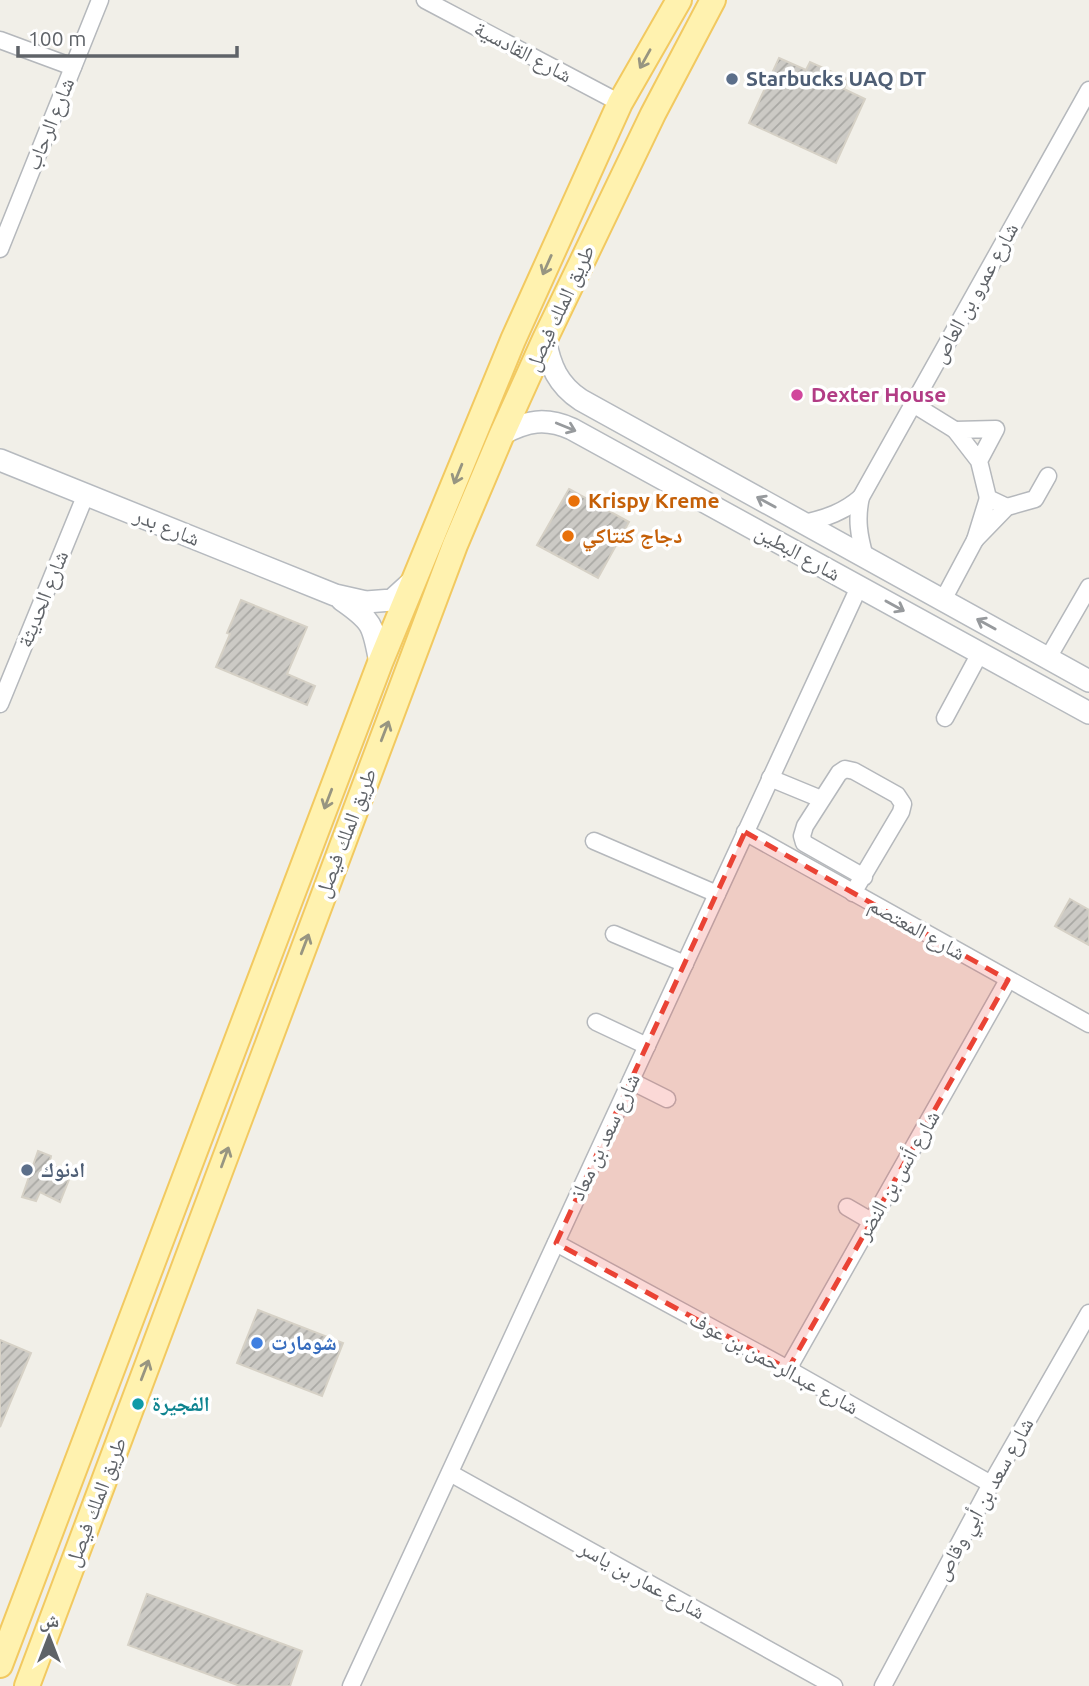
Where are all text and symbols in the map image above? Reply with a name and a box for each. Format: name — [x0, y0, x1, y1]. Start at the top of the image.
scale bar — [18, 14, 236, 58]
street label: شارع القادسية — [470, 15, 576, 89]
text: 100 m — [28, 26, 86, 50]
one-way arrow — [638, 49, 652, 69]
place label: Starbucks UAQ DT — [746, 66, 927, 90]
marker: Starbucks UAQ DT — [724, 71, 740, 87]
street label: شارع الرحاب — [20, 74, 80, 174]
street label: شارع عمرو بن العاص — [926, 218, 1024, 368]
street label: طريق الملك فيصل — [519, 241, 601, 375]
one-way arrow — [540, 253, 553, 275]
place label: Dexter House — [811, 382, 946, 406]
marker: Dexter House — [789, 387, 805, 403]
one-way arrow — [555, 422, 577, 435]
one-way arrow — [451, 463, 464, 484]
place label: Krispy Kreme — [588, 488, 720, 512]
marker: Krispy Kreme — [566, 493, 582, 509]
one-way arrow — [756, 495, 777, 509]
street label: شارع بدر — [129, 502, 204, 552]
street label: شارع البطين — [751, 519, 845, 587]
place label: دجاج كنتاكي — [582, 523, 682, 552]
marker: دجاج كنتاكي — [560, 528, 576, 544]
street label: شارع الحديثة — [12, 547, 74, 651]
one-way arrow — [884, 600, 905, 614]
one-way arrow — [977, 617, 997, 631]
one-way arrow — [380, 720, 392, 742]
street label: طريق الملك فيصل — [309, 765, 383, 901]
one-way arrow — [321, 787, 334, 809]
street label: شارع المعتصم — [864, 892, 970, 967]
one-way arrow — [300, 933, 312, 955]
street label: شارع سعد بن معاذ — [564, 1069, 646, 1205]
street label: شارع أنس بن النضر — [850, 1106, 945, 1245]
one-way arrow — [220, 1146, 232, 1168]
place label: ادنوك — [41, 1157, 85, 1182]
marker: ادنوك — [19, 1162, 35, 1178]
street label: شارع عبدالرحمن بن عوف — [685, 1306, 863, 1420]
place label: شومارت — [271, 1330, 337, 1355]
marker: شومارت — [249, 1335, 265, 1351]
one-way arrow — [140, 1359, 152, 1381]
place label: الفجيرة — [152, 1391, 210, 1416]
marker: الفجيرة — [130, 1396, 146, 1412]
street label: شارع سعد بن أبي وقاص — [929, 1413, 1042, 1586]
street label: طريق الملك فيصل — [59, 1434, 133, 1570]
street label: شارع عمار بن ياسر — [574, 1534, 709, 1625]
north arrow — [14, 1602, 84, 1672]
text: ش — [39, 1609, 59, 1632]

